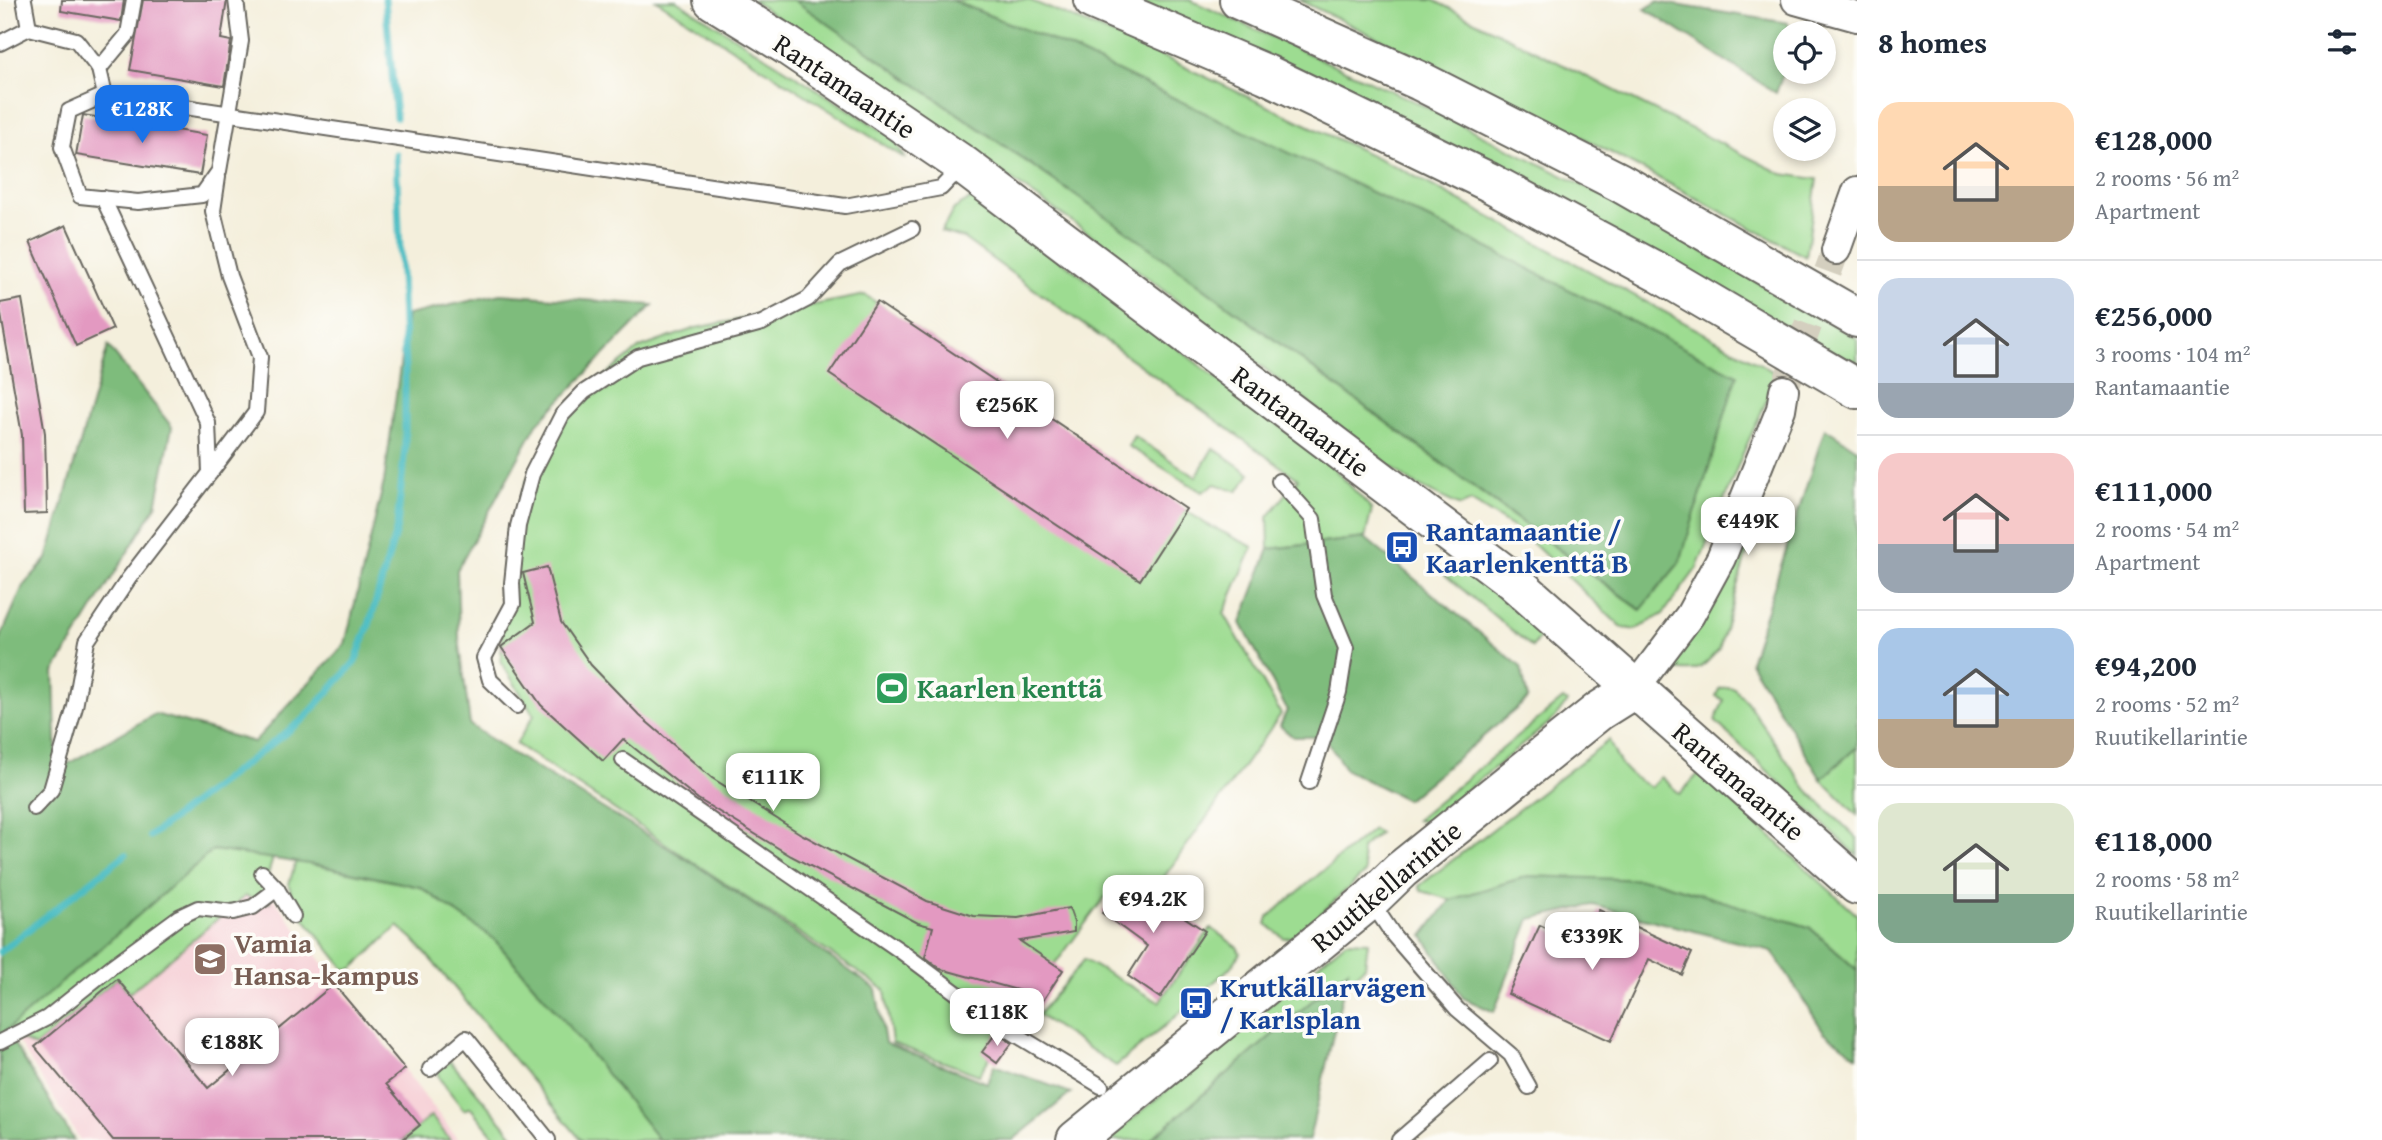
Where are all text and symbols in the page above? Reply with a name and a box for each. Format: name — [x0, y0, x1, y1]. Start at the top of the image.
text: 8 homes — [1878, 20, 1987, 64]
map controls — [1773, 21, 1836, 161]
button: locate — [1773, 21, 1836, 84]
street label: Rantamaantie — [766, 23, 925, 148]
icon: filters — [2323, 23, 2361, 61]
pin: €128K — [93, 86, 191, 145]
text: €128K — [111, 91, 173, 124]
button: layers — [1773, 98, 1836, 161]
text: €128,000 — [2095, 117, 2212, 161]
icon: home — [1934, 130, 2018, 214]
text: 2 rooms · 56 m² — [2095, 161, 2239, 194]
text: Apartment — [2095, 194, 2200, 227]
text: €256,000 — [2095, 293, 2212, 337]
icon: home — [1934, 306, 2018, 390]
text: 3 rooms · 104 m² — [2095, 337, 2250, 370]
street label: Rantamaantie — [1223, 355, 1379, 486]
text: Rantamaantie — [2095, 370, 2230, 403]
pin: €256K — [958, 382, 1056, 441]
text: €256K — [976, 387, 1038, 420]
text: €111,000 — [2095, 468, 2212, 512]
icon: home — [1934, 481, 2018, 565]
pin: €449K — [1699, 498, 1797, 557]
text: €449K — [1717, 503, 1779, 536]
place label: Rantamaantie / Kaarlenkenttä B — [1426, 510, 1629, 583]
text: 2 rooms · 54 m² — [2095, 512, 2239, 545]
bus stop icon: Rantamaantie / Kaarlenkenttä B — [1383, 528, 1421, 566]
text: Apartment — [2095, 545, 2200, 578]
text: €94,200 — [2095, 643, 2197, 687]
icon: home — [1934, 656, 2018, 740]
place label: Kaarlen kenttä — [917, 667, 1103, 708]
sports icon: Kaarlen kenttä — [873, 669, 911, 707]
text: 2 rooms · 52 m² — [2095, 687, 2239, 720]
street label: Rantamaantie — [1664, 711, 1815, 850]
text: Ruutikellarintie — [2095, 720, 2248, 753]
pin: €111K — [724, 754, 822, 813]
text: €111K — [742, 759, 804, 792]
street label: Ruutikellarintie — [1301, 810, 1470, 961]
text: €118,000 — [2095, 818, 2212, 862]
icon: home — [1934, 831, 2018, 915]
text: 2 rooms · 58 m² — [2095, 862, 2239, 895]
pin: €94.2K — [1096, 876, 1210, 935]
text: €94.2K — [1119, 881, 1187, 914]
text: Ruutikellarintie — [2095, 895, 2248, 928]
pin: €339K — [1543, 912, 1641, 972]
text: €339K — [1561, 918, 1623, 951]
place label: Vamia Hansa-kampus — [234, 922, 419, 995]
school or university icon: Vamia Hansa-kampus — [191, 940, 229, 978]
place label: Krutkällarvägen / Karlsplan — [1220, 966, 1426, 1039]
bus stop icon: Krutkällarvägen / Karlsplan — [1177, 984, 1215, 1022]
pin: €118K — [948, 988, 1046, 1048]
text: €118K — [966, 994, 1028, 1027]
pin: €188K — [183, 1018, 281, 1078]
text: €188K — [201, 1024, 263, 1057]

